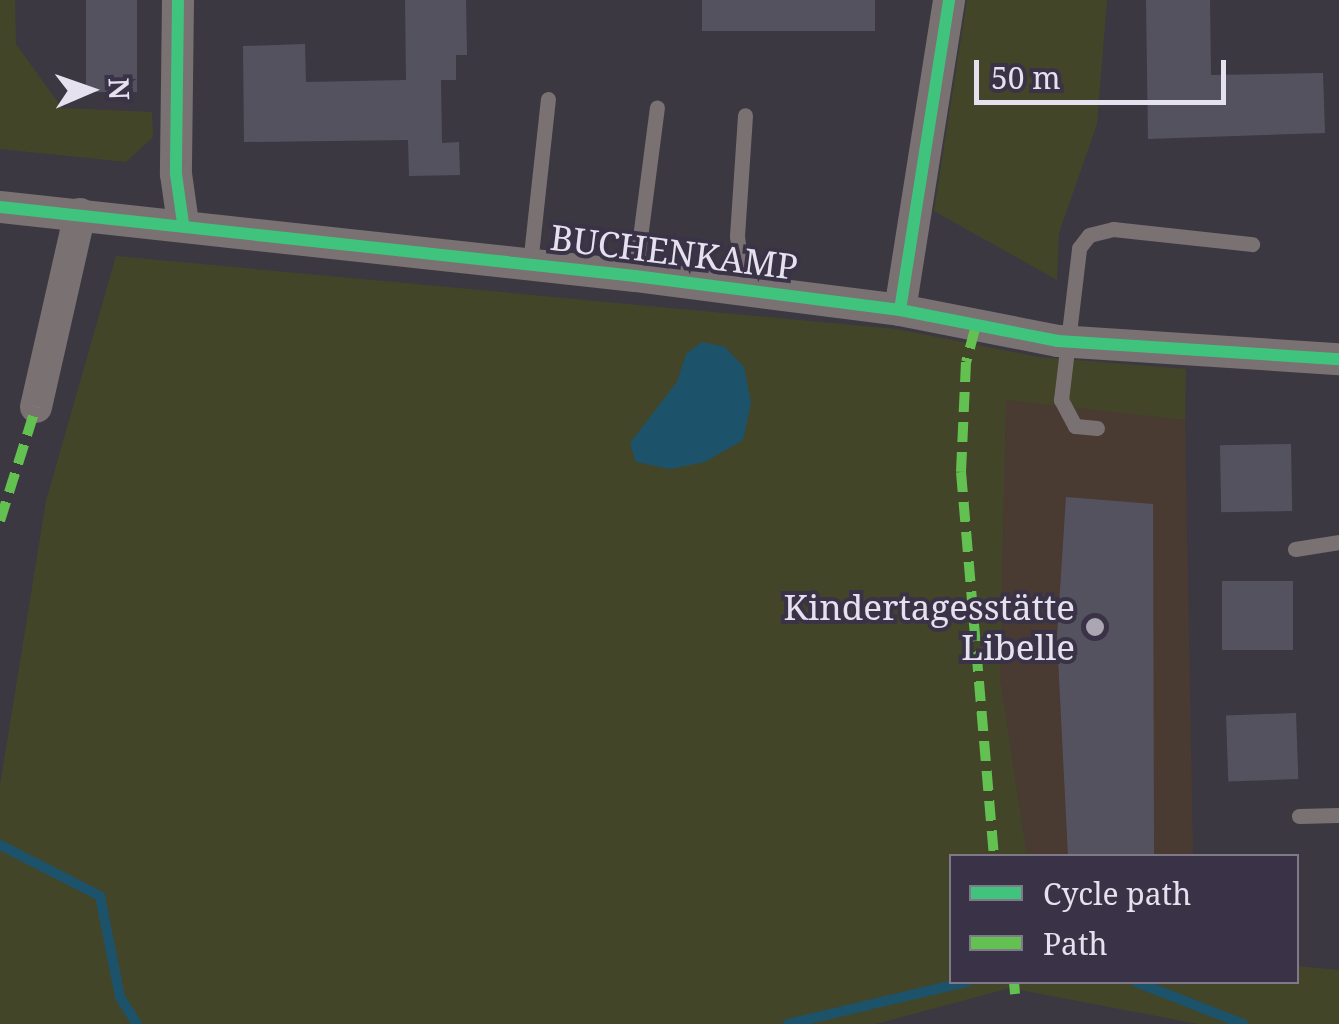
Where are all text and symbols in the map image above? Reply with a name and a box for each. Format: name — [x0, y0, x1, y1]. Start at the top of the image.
north arrow — [40, 40, 140, 140]
scale bar — [979, 40, 1232, 102]
text: 50 m — [991, 57, 1061, 98]
text: N — [101, 77, 139, 101]
street label: BUCHENKAMP — [548, 216, 800, 288]
place label: Kindertagesstätte Libelle — [783, 586, 1075, 668]
marker: Kindertagesstätte Libelle — [1084, 616, 1106, 638]
legend — [949, 854, 1299, 984]
text: Cycle path — [1043, 873, 1191, 914]
text: Path — [1043, 923, 1108, 964]

